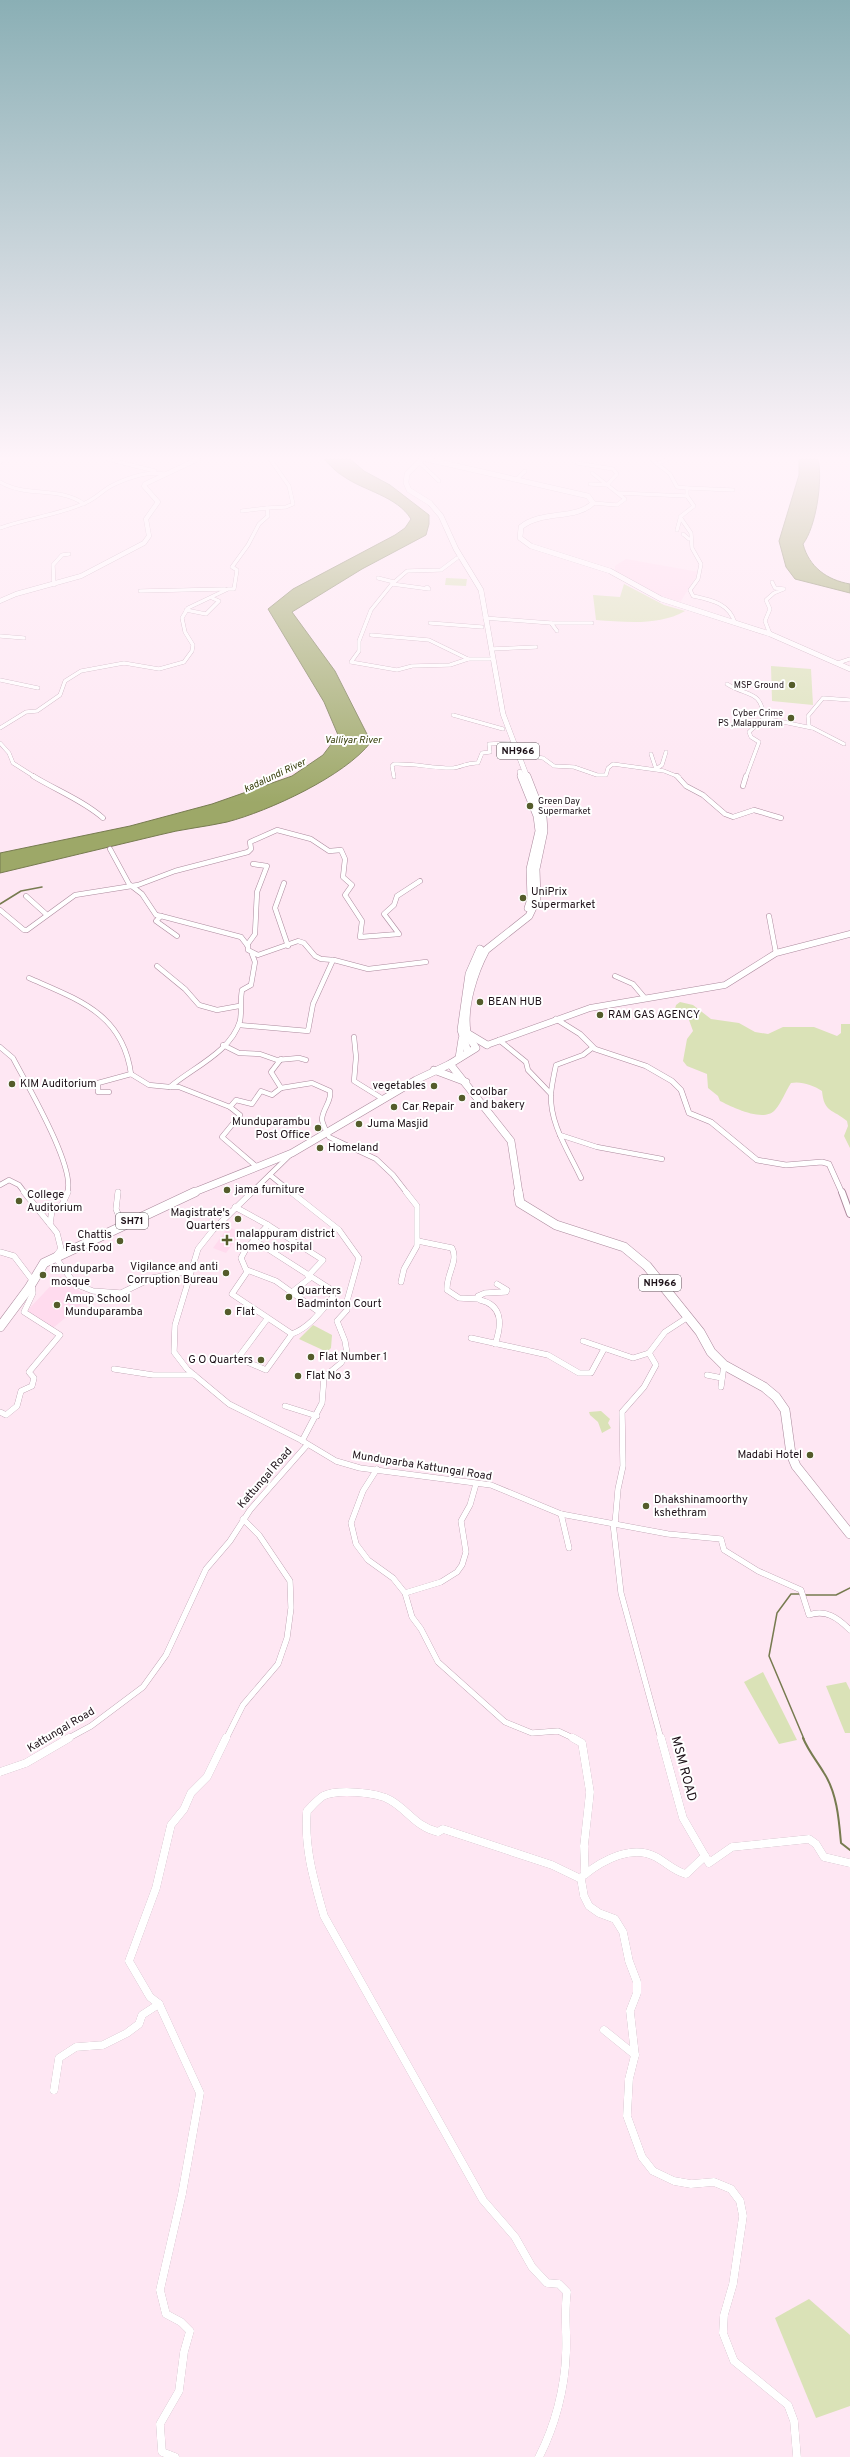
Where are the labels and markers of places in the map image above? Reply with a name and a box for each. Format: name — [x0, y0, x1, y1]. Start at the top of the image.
place label: MSP Ground — [734, 680, 784, 691]
marker: MSP Ground — [787, 680, 797, 690]
place label: Cyber Crime PS ,Malappuram — [718, 708, 783, 729]
marker: Cyber Crime PS ,Malappuram — [786, 713, 796, 723]
place label: Green Day Supermarket — [538, 796, 591, 817]
marker: Green Day Supermarket — [525, 801, 535, 811]
place label: UniPrix Supermarket — [531, 885, 596, 912]
marker: UniPrix Supermarket — [518, 893, 528, 903]
place label: BEAN HUB — [488, 995, 542, 1009]
marker: BEAN HUB — [475, 997, 485, 1007]
place label: RAM GAS AGENCY — [608, 1008, 700, 1022]
marker: RAM GAS AGENCY — [595, 1010, 605, 1020]
place label: KIM Auditorium — [20, 1077, 97, 1091]
marker: KIM Auditorium — [7, 1079, 17, 1089]
place label: vegetables — [372, 1079, 426, 1093]
marker: vegetables — [429, 1081, 439, 1091]
place label: coolbar and bakery — [470, 1085, 525, 1112]
marker: coolbar and bakery — [457, 1093, 467, 1103]
place label: Car Repair — [402, 1100, 455, 1114]
marker: Car Repair — [389, 1102, 399, 1112]
place label: Munduparambu Post Office — [232, 1115, 310, 1142]
place label: Juma Masjid — [367, 1117, 428, 1131]
marker: Juma Masjid — [354, 1119, 364, 1129]
marker: Munduparambu Post Office — [313, 1123, 323, 1133]
place label: Homeland — [328, 1141, 379, 1155]
marker: Homeland — [315, 1143, 325, 1153]
place label: jama furniture — [234, 1183, 305, 1197]
marker: jama furniture — [222, 1185, 232, 1195]
place label: College Auditorium — [27, 1188, 82, 1215]
marker: College Auditorium — [14, 1196, 24, 1206]
place label: Magistrate's Quarters — [171, 1206, 230, 1233]
marker: Magistrate's Quarters — [233, 1214, 243, 1224]
place label: malappuram district homeo hospital — [236, 1227, 335, 1254]
place label: Chattis Fast Food — [65, 1228, 112, 1255]
marker: malappuram district homeo hospital — [221, 1234, 233, 1246]
marker: Chattis Fast Food — [115, 1236, 125, 1246]
place label: Vigilance and anti Corruption Bureau — [127, 1260, 218, 1287]
place label: munduparba mosque — [51, 1262, 114, 1289]
marker: Vigilance and anti Corruption Bureau — [221, 1268, 231, 1278]
marker: munduparba mosque — [38, 1270, 48, 1280]
place label: Quarters Badminton Court — [297, 1284, 382, 1311]
place label: Amup School Munduparamba — [65, 1292, 143, 1319]
marker: Quarters Badminton Court — [284, 1292, 294, 1302]
marker: Amup School Munduparamba — [52, 1300, 62, 1310]
place label: Flat — [236, 1305, 255, 1319]
marker: Flat — [223, 1307, 233, 1317]
place label: Flat Number 1 — [319, 1350, 387, 1364]
marker: Flat Number 1 — [306, 1352, 316, 1362]
place label: G O Quarters — [188, 1353, 253, 1367]
marker: G O Quarters — [256, 1355, 266, 1365]
place label: Flat No 3 — [306, 1369, 351, 1383]
marker: Flat No 3 — [293, 1371, 303, 1381]
place label: Madabi Hotel — [737, 1448, 802, 1462]
marker: Madabi Hotel — [805, 1450, 815, 1460]
place label: Dhakshinamoorthy kshethram — [654, 1493, 748, 1520]
marker: Dhakshinamoorthy kshethram — [641, 1501, 651, 1511]

